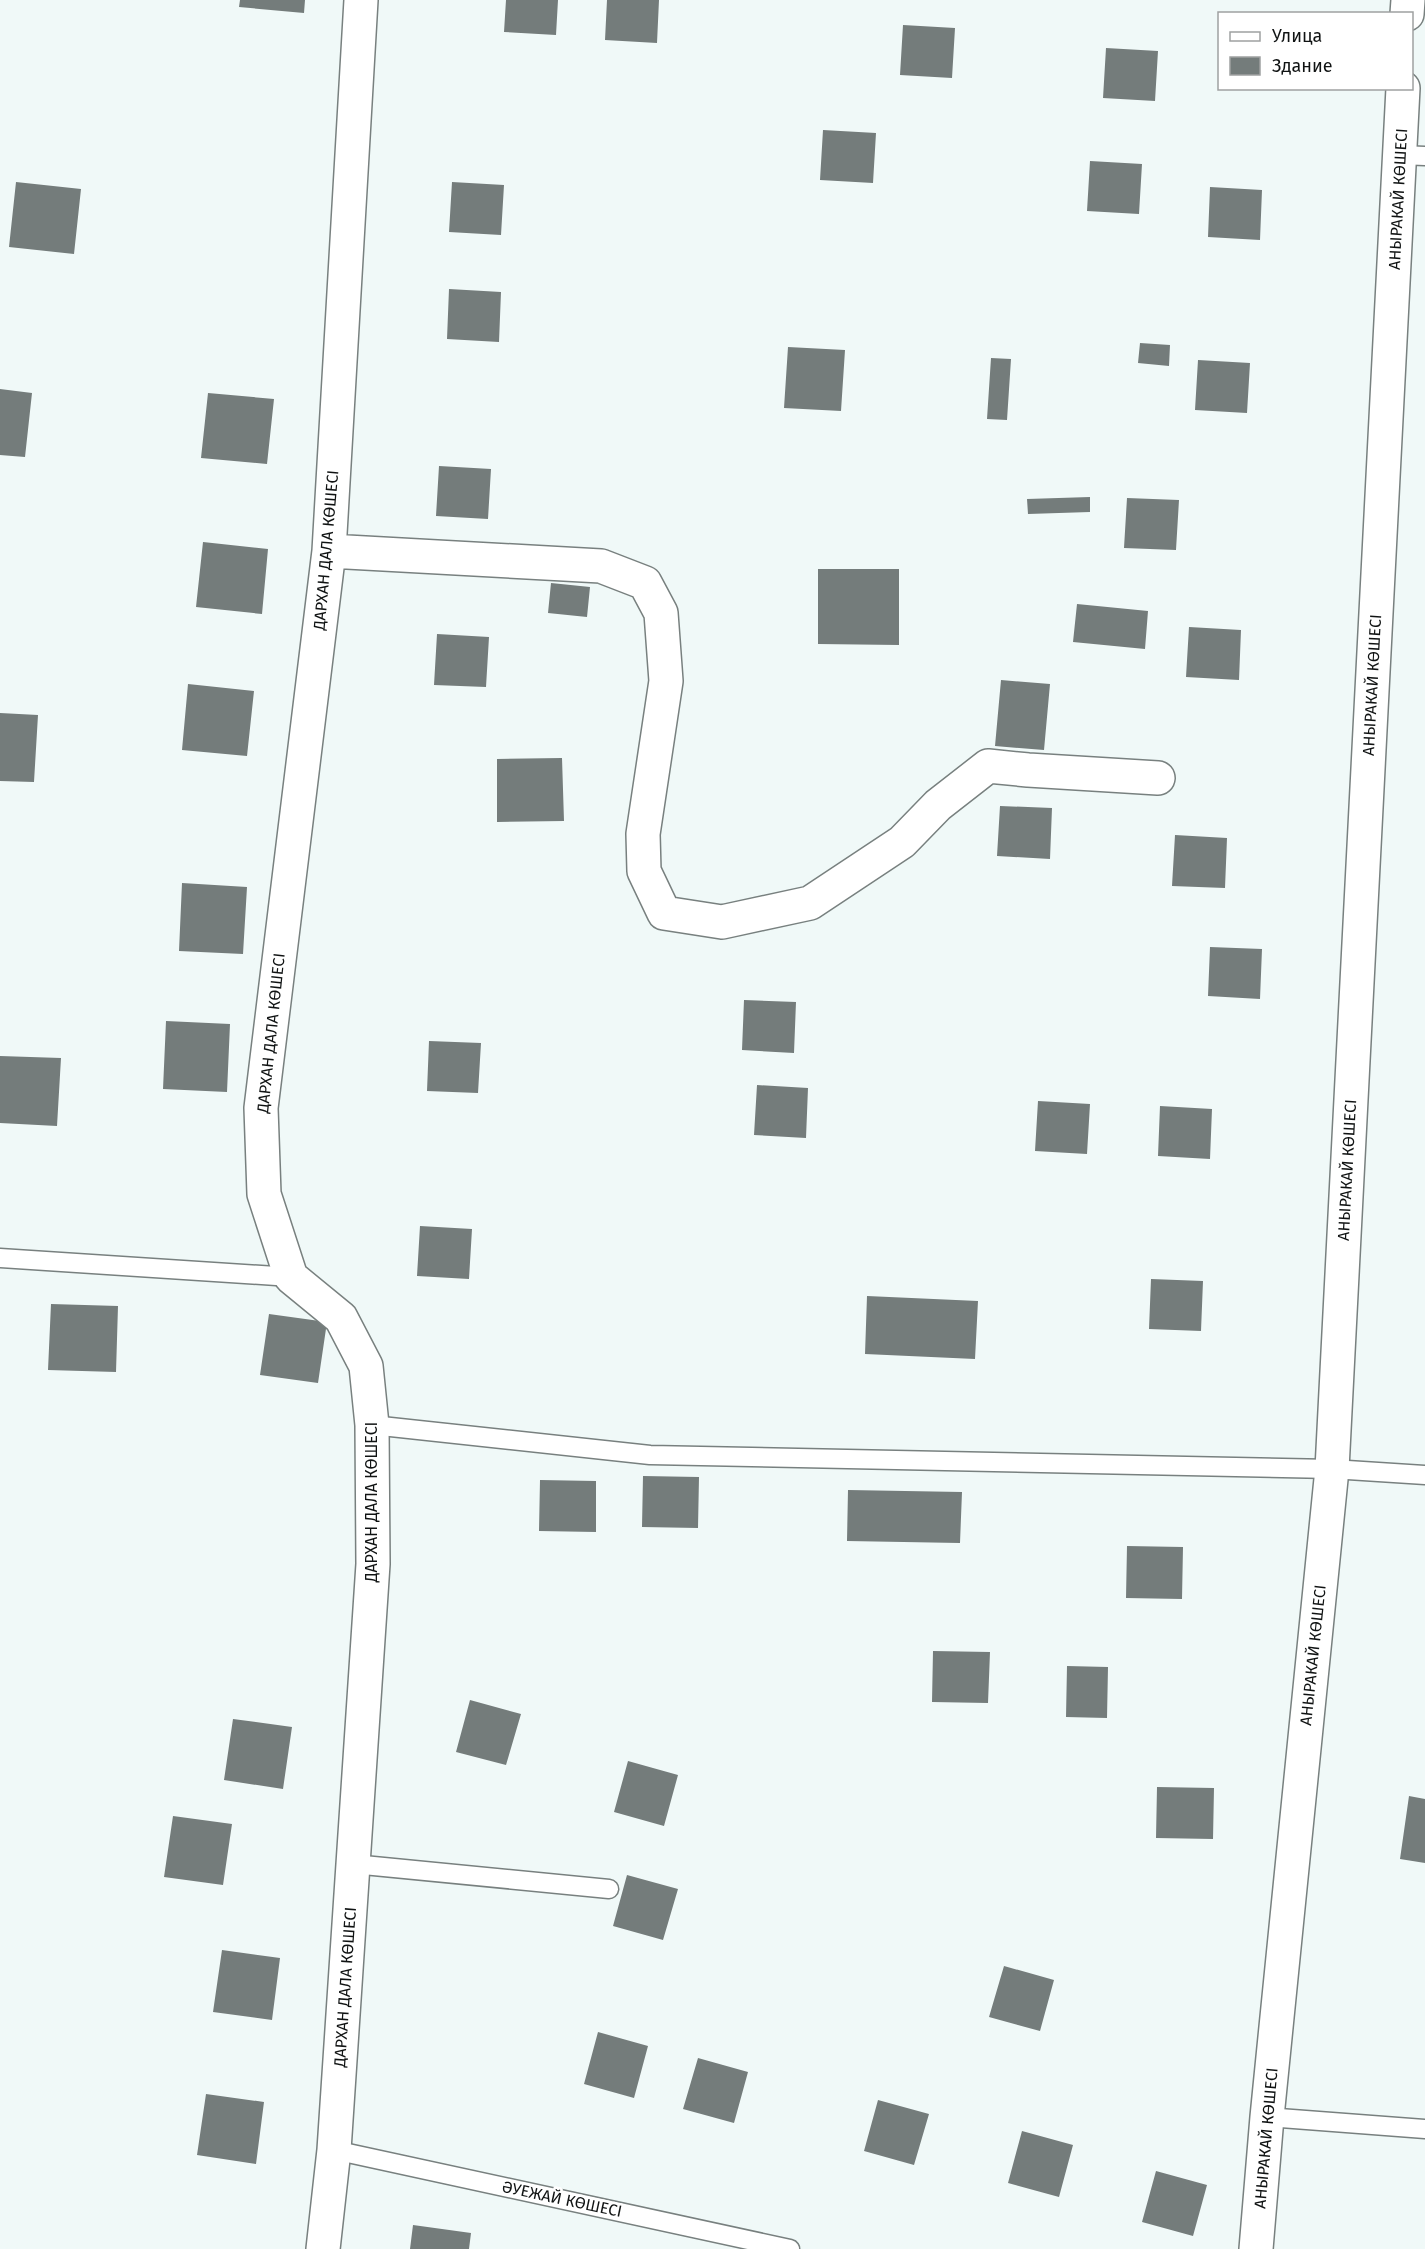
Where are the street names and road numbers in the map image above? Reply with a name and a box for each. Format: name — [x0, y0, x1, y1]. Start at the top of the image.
street label: АНЫРАКАЙ КӨШЕСІ — [1385, 128, 1411, 270]
street label: ДАРХАН ДАЛА КӨШЕСІ — [309, 469, 342, 632]
street label: АНЫРАКАЙ КӨШЕСІ — [1359, 614, 1385, 756]
street label: ДАРХАН ДАЛА КӨШЕСІ — [253, 952, 289, 1115]
street label: АНЫРАКАЙ КӨШЕСІ — [1334, 1099, 1360, 1241]
street label: ДАРХАН ДАЛА КӨШЕСІ — [362, 1422, 381, 1583]
street label: АНЫРАКАЙ КӨШЕСІ — [1296, 1584, 1330, 1726]
street label: ДАРХАН ДАЛА КӨШЕСІ — [330, 1906, 360, 2069]
street label: АНЫРАКАЙ КӨШЕСІ — [1250, 2067, 1282, 2209]
street label: ӘУЕЖАЙ КӨШЕСІ — [500, 2177, 624, 2221]

